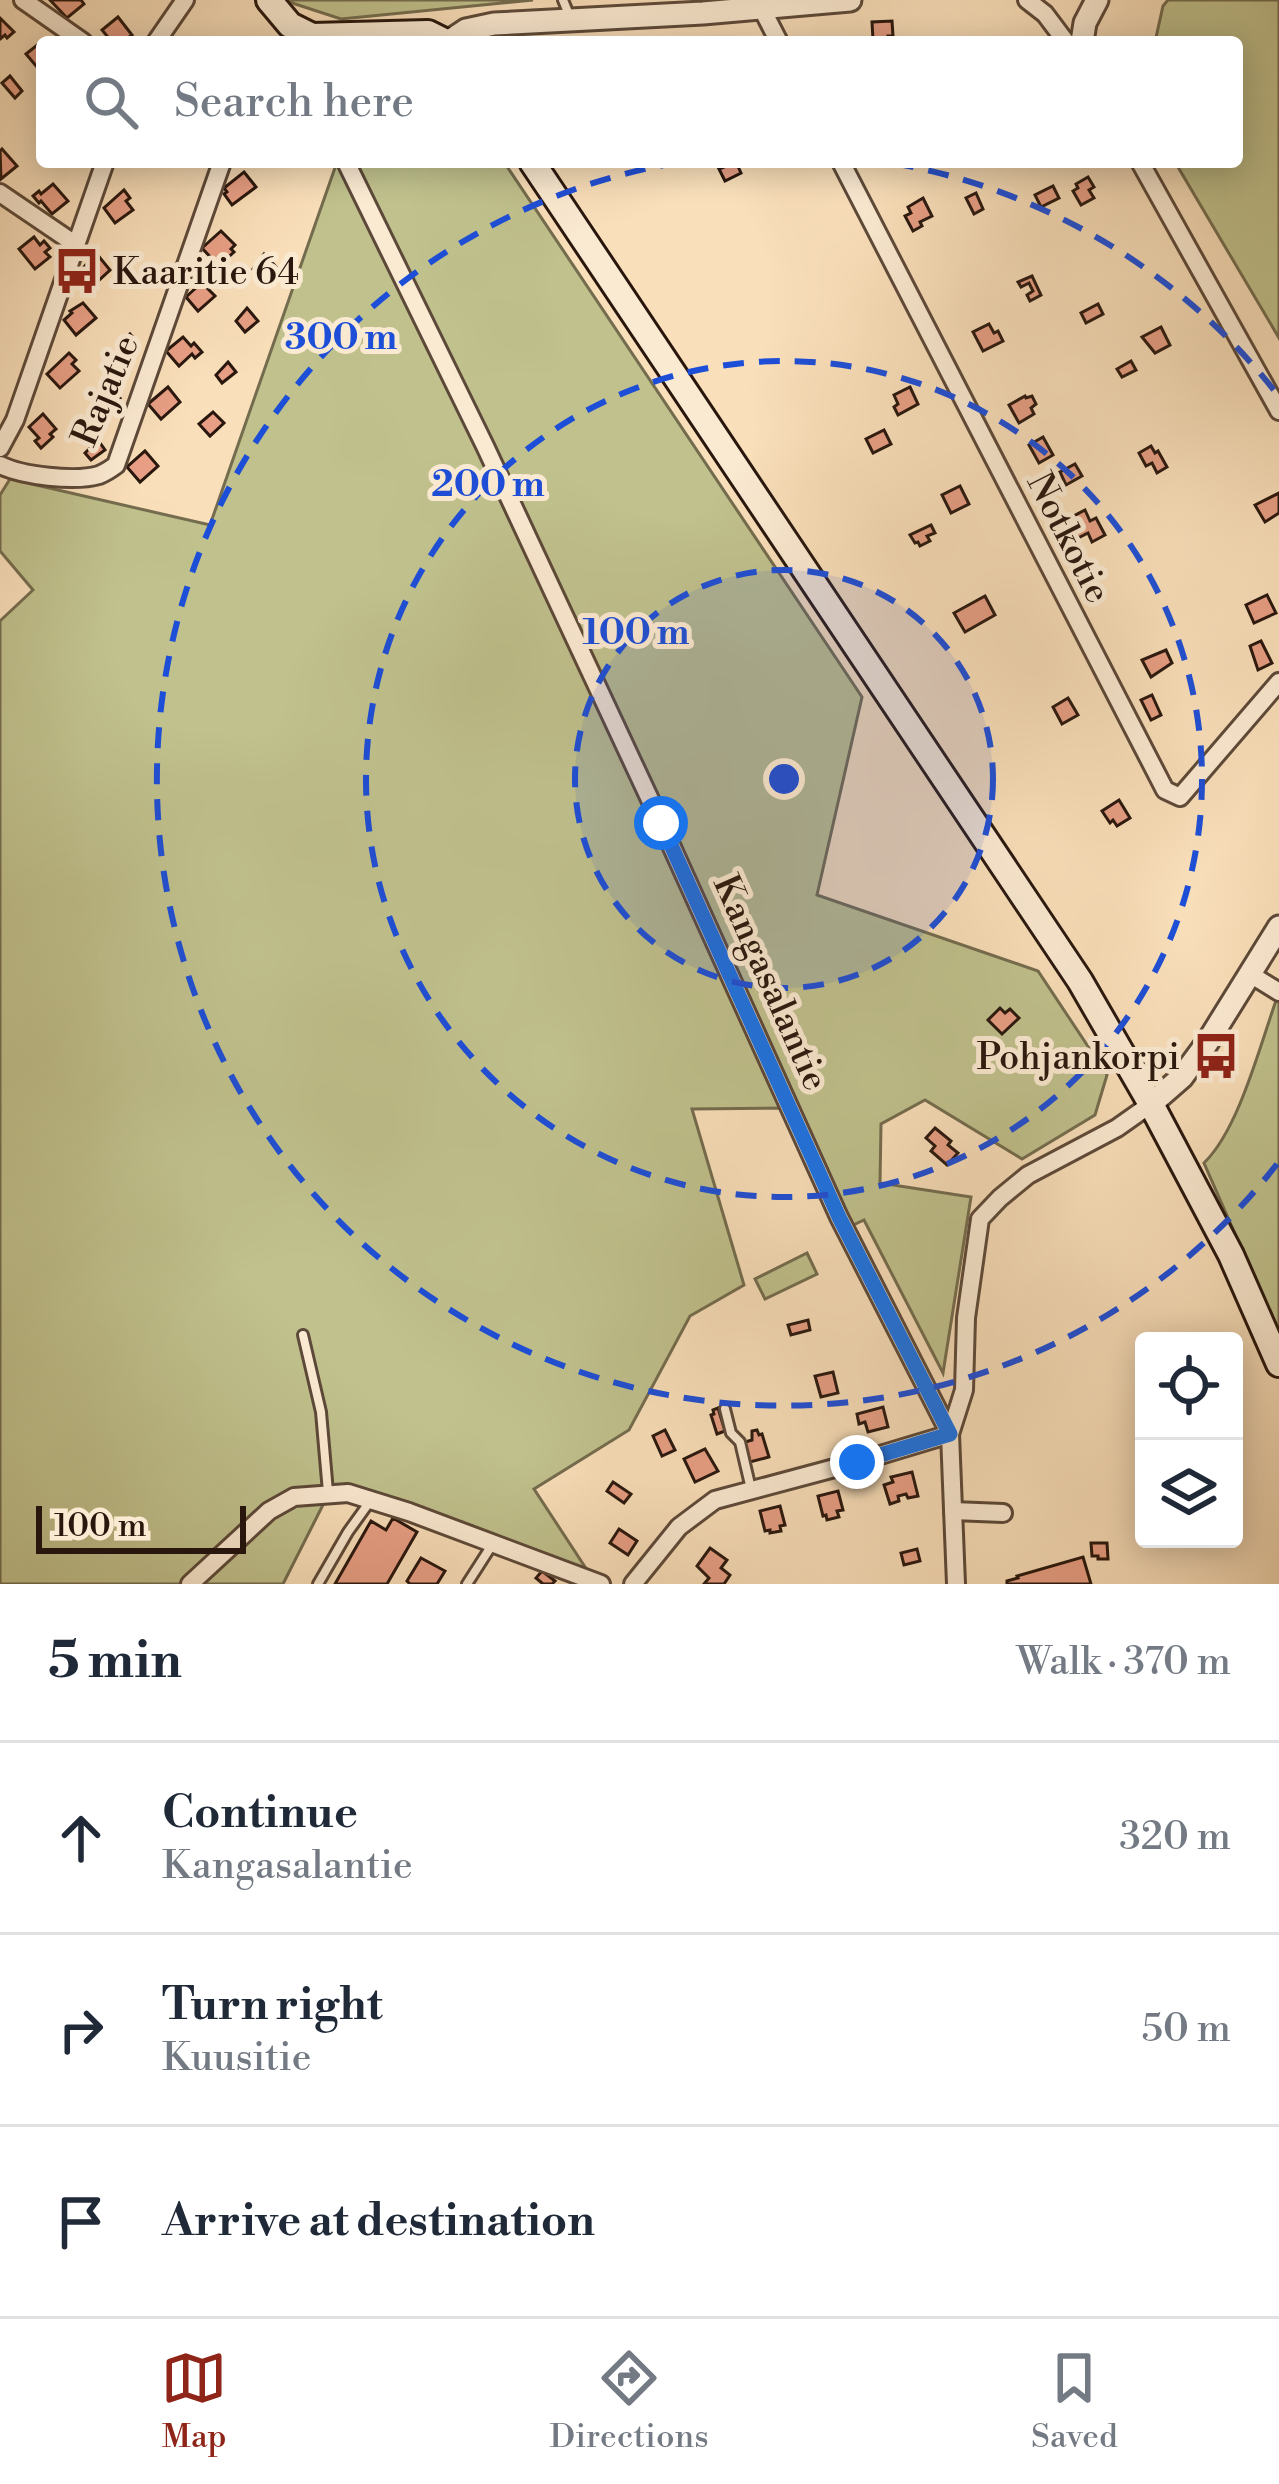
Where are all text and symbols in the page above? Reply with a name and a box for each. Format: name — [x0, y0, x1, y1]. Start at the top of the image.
search box — [36, 36, 1243, 168]
icon: search — [78, 69, 144, 135]
text: Search here — [174, 74, 414, 131]
bus stop icon: Kaaritie 64 — [52, 246, 102, 296]
place label: Kaaritie 64 — [113, 251, 299, 296]
text: 300 m — [285, 316, 398, 361]
street label: Rajatie — [63, 329, 150, 453]
text: 200 m — [431, 463, 545, 508]
street label: Notkotie — [1016, 465, 1120, 611]
text: 100 m — [583, 611, 690, 656]
centre of rings — [763, 758, 805, 800]
route start — [634, 796, 688, 850]
street label: Kangasalantie — [702, 868, 837, 1098]
bus stop icon: Pohjankorpi — [1191, 1031, 1241, 1081]
place label: Pohjankorpi — [977, 1036, 1180, 1081]
map controls — [1135, 1332, 1243, 1548]
button: locate — [1135, 1332, 1243, 1440]
route end — [830, 1435, 884, 1489]
button: layers — [1135, 1440, 1243, 1548]
scale bar — [36, 1500, 246, 1553]
text: 100 m — [54, 1506, 147, 1547]
text: 5 min — [48, 1630, 182, 1694]
text: Walk · 370 m — [1016, 1638, 1231, 1687]
text: Continue — [162, 1785, 358, 1842]
icon: ahead — [48, 1805, 114, 1871]
text: 320 m — [1119, 1813, 1231, 1862]
text: Kangasalantie — [162, 1842, 413, 1891]
text: Turn right — [162, 1977, 383, 2034]
icon: right — [48, 1997, 114, 2063]
text: 50 m — [1141, 2005, 1231, 2054]
text: Kuusitie — [162, 2034, 311, 2083]
icon: arrive — [48, 2189, 114, 2255]
text: Arrive at destination — [162, 2193, 595, 2250]
tab: Map — [161, 2345, 227, 2458]
tab: Directions — [550, 2345, 709, 2458]
tab: Saved — [1031, 2345, 1118, 2458]

